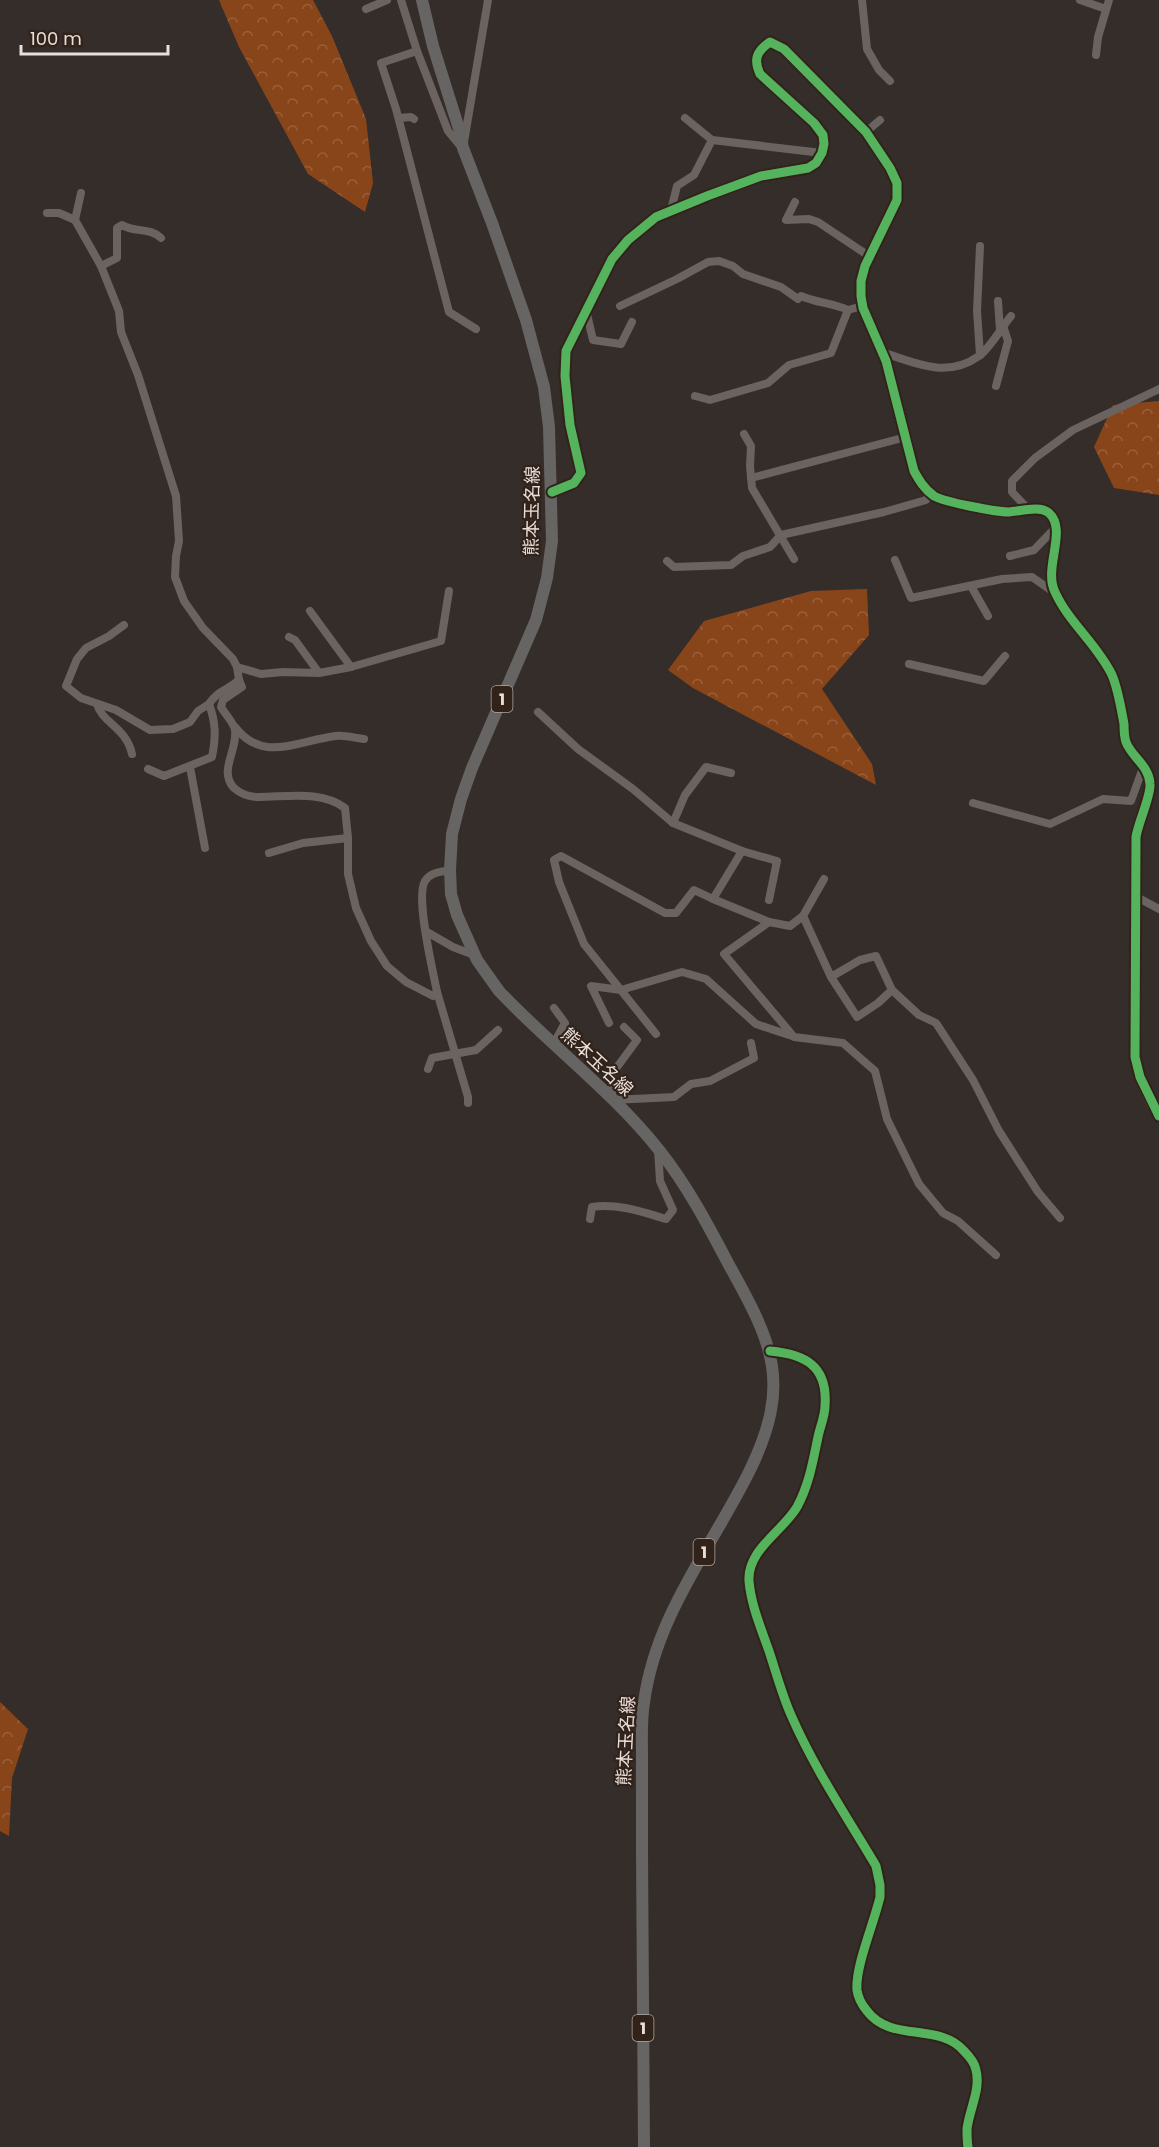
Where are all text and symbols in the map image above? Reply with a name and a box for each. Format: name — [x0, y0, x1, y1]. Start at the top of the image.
scale bar — [21, 18, 168, 56]
text: 100 m — [30, 26, 82, 51]
street label: 熊本玉名線 — [518, 466, 545, 556]
road number: 1 — [492, 686, 512, 712]
street label: 熊本玉名線 — [556, 1022, 639, 1101]
road number: 1 — [694, 1539, 714, 1565]
street label: 熊本玉名線 — [611, 1695, 640, 1787]
road number: 1 — [632, 2015, 654, 2041]

